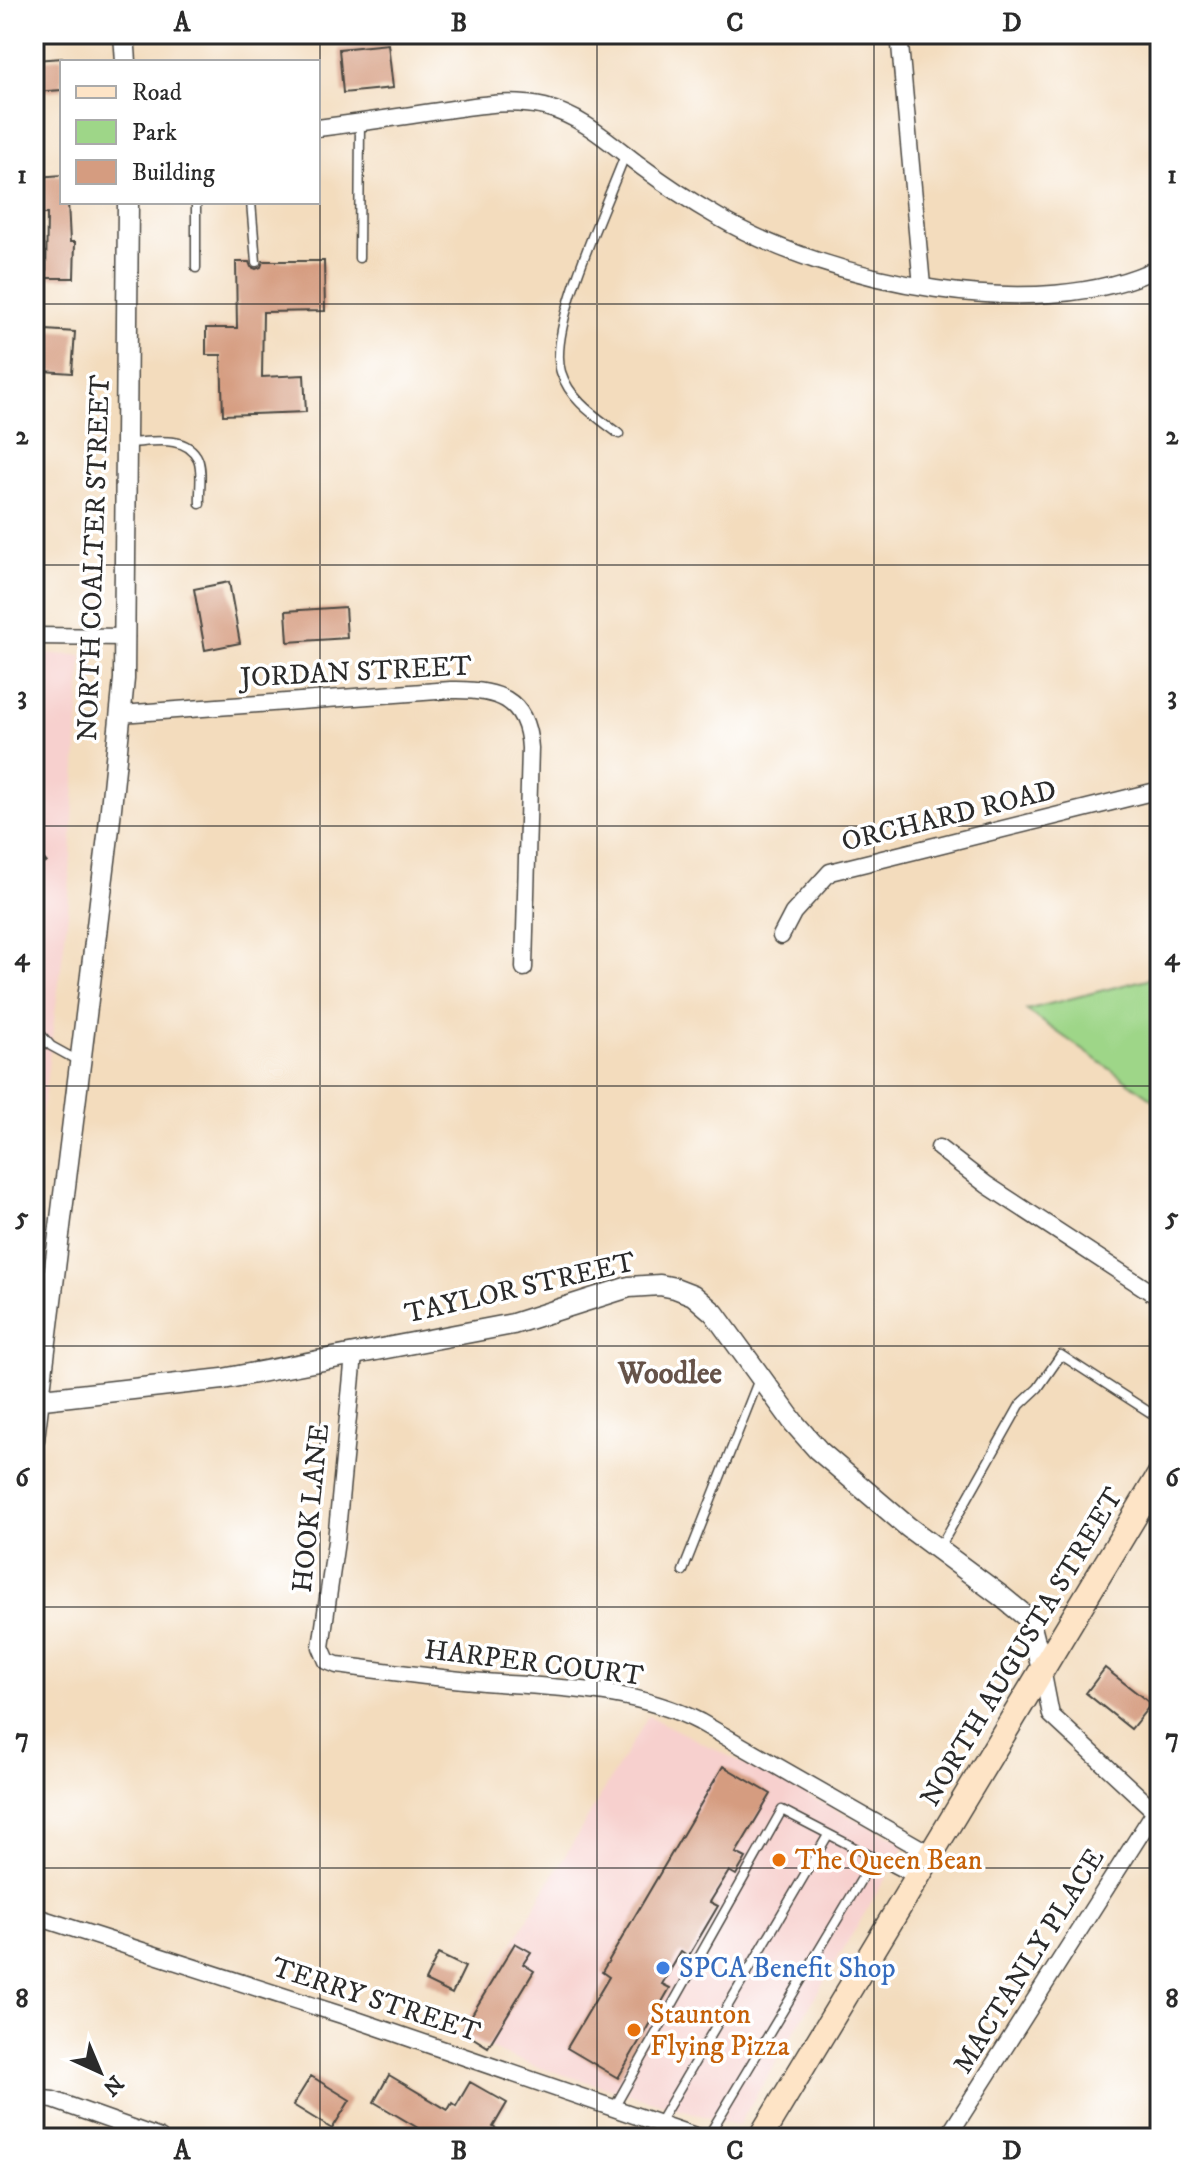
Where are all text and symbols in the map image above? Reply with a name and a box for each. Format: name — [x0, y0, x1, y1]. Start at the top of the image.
text: A — [173, 7, 192, 40]
text: B — [451, 7, 467, 40]
text: C — [726, 7, 744, 40]
text: D — [1002, 7, 1022, 40]
legend — [60, 60, 320, 204]
text: Road — [132, 78, 182, 108]
text: Park — [132, 118, 177, 148]
text: Building — [132, 158, 215, 188]
text: 1 — [17, 159, 27, 192]
text: 1 — [1167, 159, 1177, 192]
street label: NORTH COALTER STREET — [70, 374, 118, 742]
text: 2 — [16, 420, 30, 453]
text: 2 — [1166, 420, 1180, 453]
street label: JORDAN STREET — [236, 648, 473, 696]
text: 3 — [17, 680, 27, 713]
text: 3 — [1167, 680, 1177, 713]
street label: ORCHARD ROAD — [838, 772, 1060, 860]
text: 4 — [15, 941, 31, 974]
text: 4 — [1165, 941, 1181, 974]
text: 5 — [15, 1201, 29, 1234]
text: 5 — [1165, 1201, 1179, 1234]
street label: TAYLOR STREET — [401, 1244, 639, 1332]
district label: Woodlee — [617, 1356, 723, 1393]
street label: HOOK LANE — [285, 1422, 337, 1594]
text: 6 — [15, 1462, 30, 1495]
text: 6 — [1165, 1462, 1180, 1495]
street label: NORTH AUGUSTA STREET — [913, 1481, 1131, 1813]
street label: HARPER COURT — [422, 1632, 646, 1694]
text: 7 — [15, 1722, 29, 1755]
text: 7 — [1165, 1722, 1179, 1755]
street label: MACTANLY PLACE — [946, 1842, 1112, 2080]
place label: The Queen Bean — [795, 1843, 983, 1878]
marker: The Queen Bean — [770, 1851, 788, 1869]
street label: TERRY STREET — [267, 1950, 485, 2050]
place label: SPCA Benefit Shop — [679, 1951, 896, 1986]
marker: SPCA Benefit Shop — [654, 1959, 672, 1977]
text: 8 — [15, 1983, 29, 2016]
text: 8 — [1165, 1983, 1179, 2016]
place label: Staunton Flying Pizza — [650, 1997, 790, 2064]
marker: Staunton Flying Pizza — [625, 2021, 643, 2039]
north arrow — [60, 2032, 140, 2112]
text: N — [97, 2069, 129, 2101]
text: A — [173, 2135, 192, 2168]
text: B — [451, 2135, 467, 2168]
text: C — [726, 2135, 744, 2168]
text: D — [1002, 2135, 1022, 2168]

